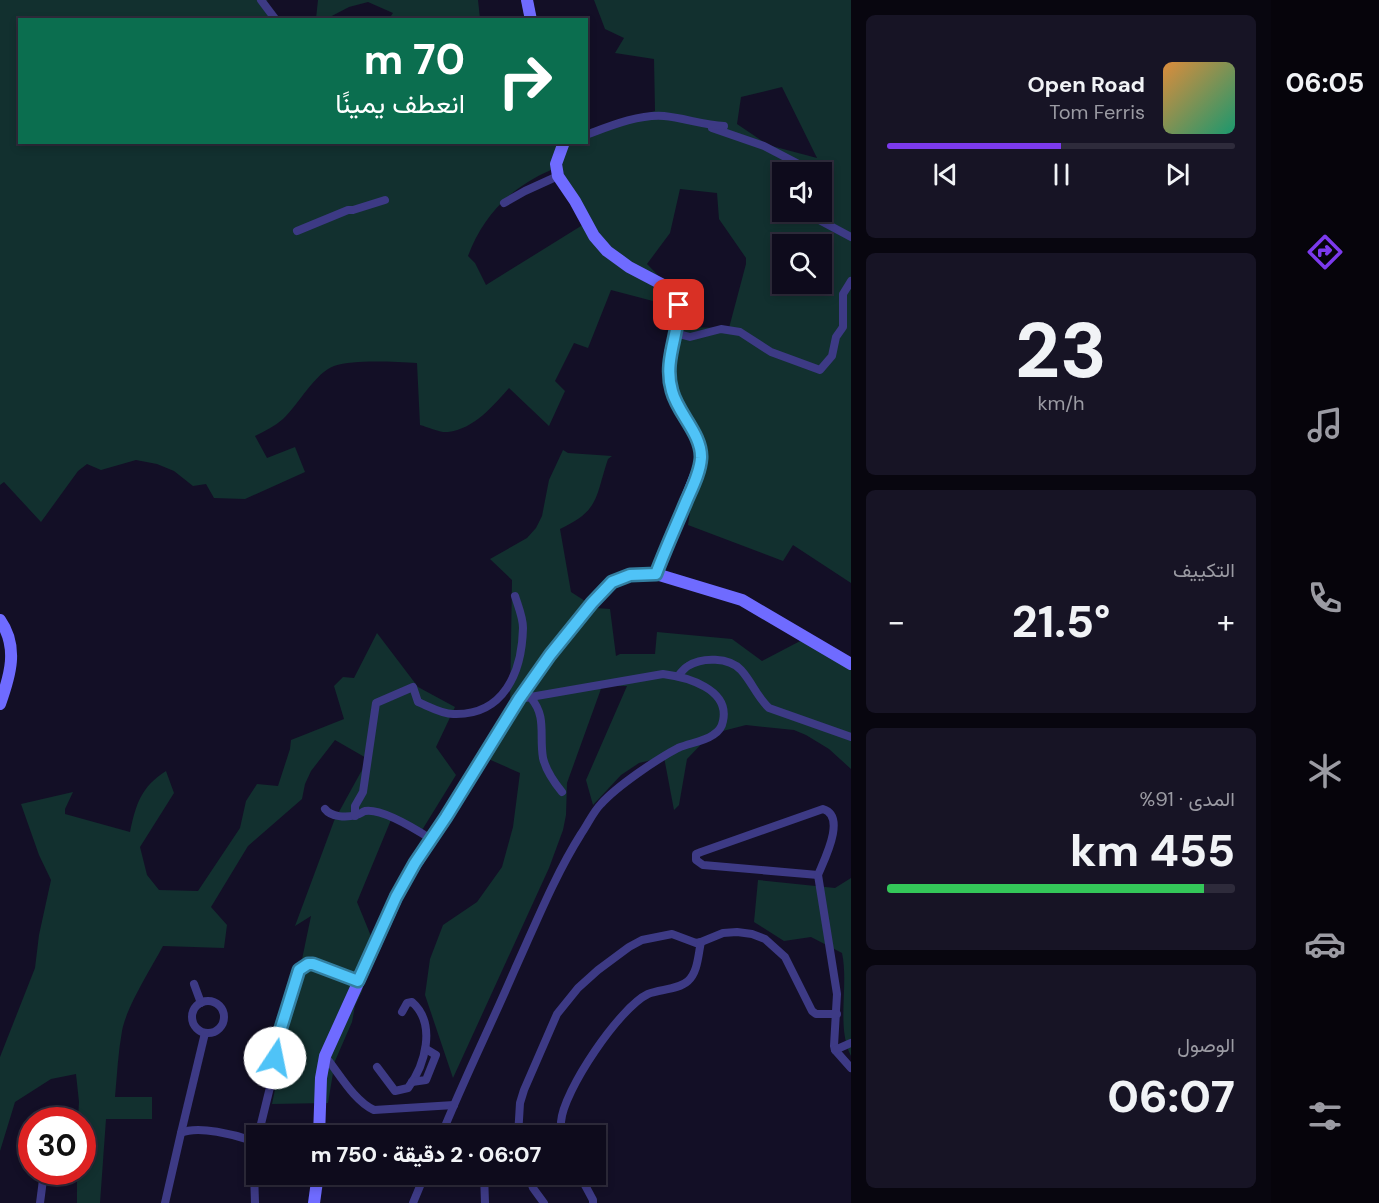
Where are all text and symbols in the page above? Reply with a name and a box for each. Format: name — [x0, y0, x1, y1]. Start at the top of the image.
text: 70 m — [364, 32, 465, 87]
icon: right — [486, 42, 564, 120]
text: 06:05 — [1286, 65, 1364, 100]
text: Open Road — [1027, 70, 1145, 99]
text: انعطف يمينًا — [335, 86, 465, 121]
text: Tom Ferris — [1049, 99, 1145, 125]
icon: previous — [929, 158, 962, 191]
icon: pause — [1045, 158, 1078, 191]
icon: next — [1161, 158, 1194, 191]
map controls — [772, 162, 832, 294]
button: sound — [772, 162, 832, 222]
icon: directions — [1304, 231, 1346, 273]
button: search — [772, 234, 832, 294]
pin — [653, 279, 704, 330]
icon: arrive — [662, 288, 695, 321]
text: 23 — [1015, 300, 1107, 401]
text: km/h — [1037, 390, 1085, 416]
icon: music — [1304, 404, 1346, 446]
text: التكييف — [1173, 557, 1235, 583]
icon: phone — [1304, 577, 1346, 619]
text: 21.5° — [1012, 592, 1110, 651]
text: − — [887, 600, 905, 643]
text: + — [1217, 600, 1235, 643]
icon: climate — [1304, 750, 1346, 792]
text: المدى · 91% — [1140, 786, 1235, 812]
text: 455 km — [1070, 821, 1235, 880]
icon: car — [1304, 923, 1346, 965]
position arrow — [243, 1026, 307, 1090]
text: الوصول — [1177, 1032, 1235, 1058]
text: 06:07 — [1107, 1067, 1235, 1126]
icon: filters — [1304, 1095, 1346, 1137]
speed limit sign: 30 — [18, 1107, 96, 1185]
text: 06:07 · 2 دقيقة · 750 m — [311, 1140, 541, 1169]

